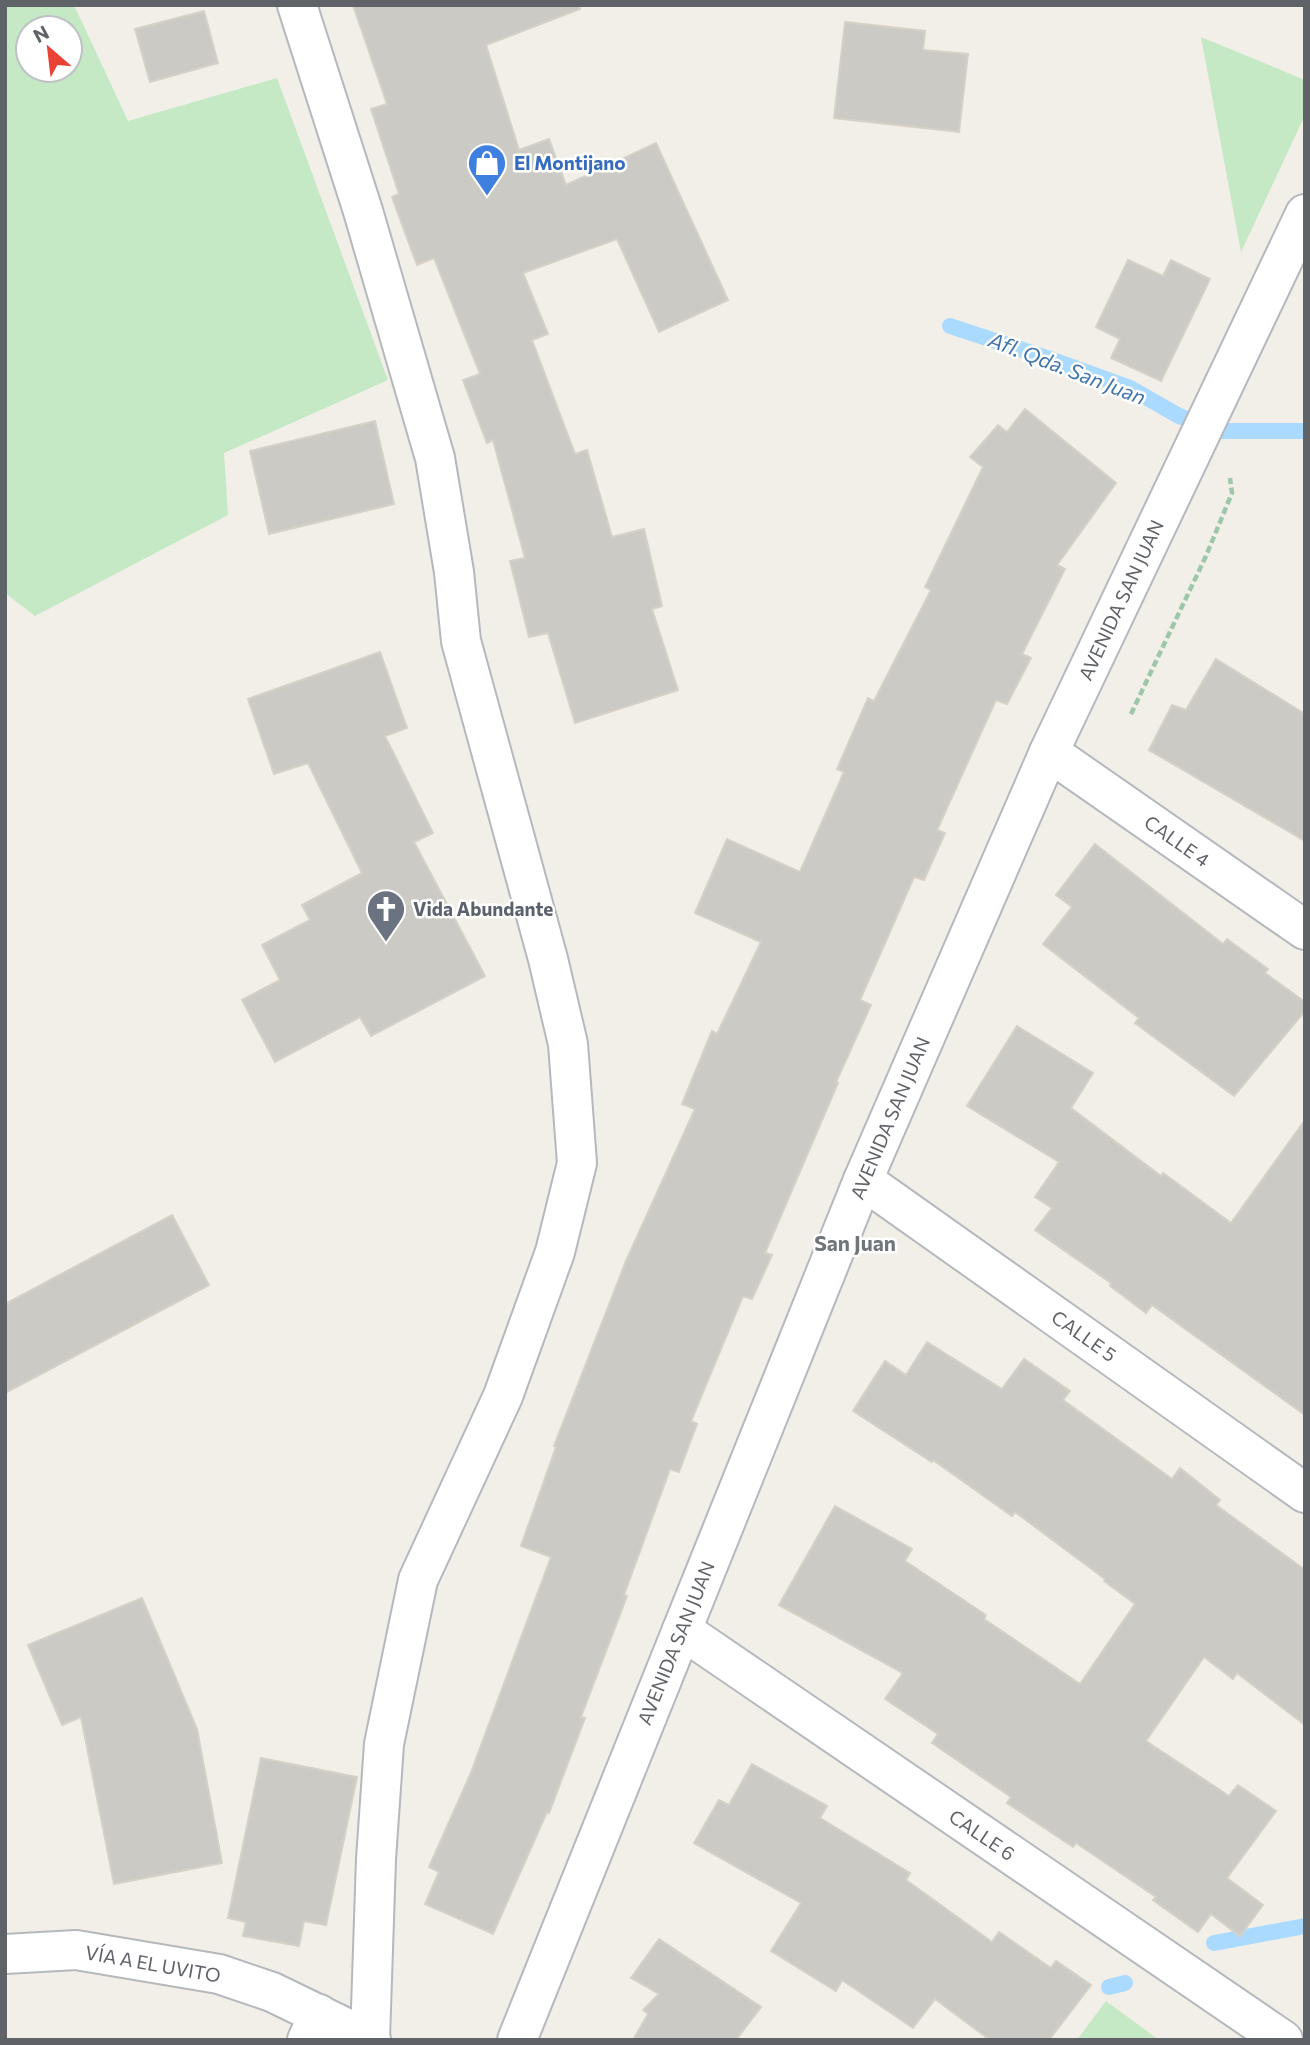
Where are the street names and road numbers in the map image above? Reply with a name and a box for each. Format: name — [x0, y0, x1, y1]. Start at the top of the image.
street label: AVENIDA SAN JUAN — [1073, 516, 1168, 684]
street label: CALLE 4 — [1140, 810, 1214, 871]
street label: AVENIDA SAN JUAN — [845, 1033, 934, 1203]
street label: CALLE 5 — [1047, 1305, 1121, 1366]
street label: AVENIDA SAN JUAN — [632, 1558, 719, 1728]
street label: CALLE 6 — [945, 1804, 1020, 1865]
street label: VÍA A EL UVITO — [84, 1940, 223, 1987]

